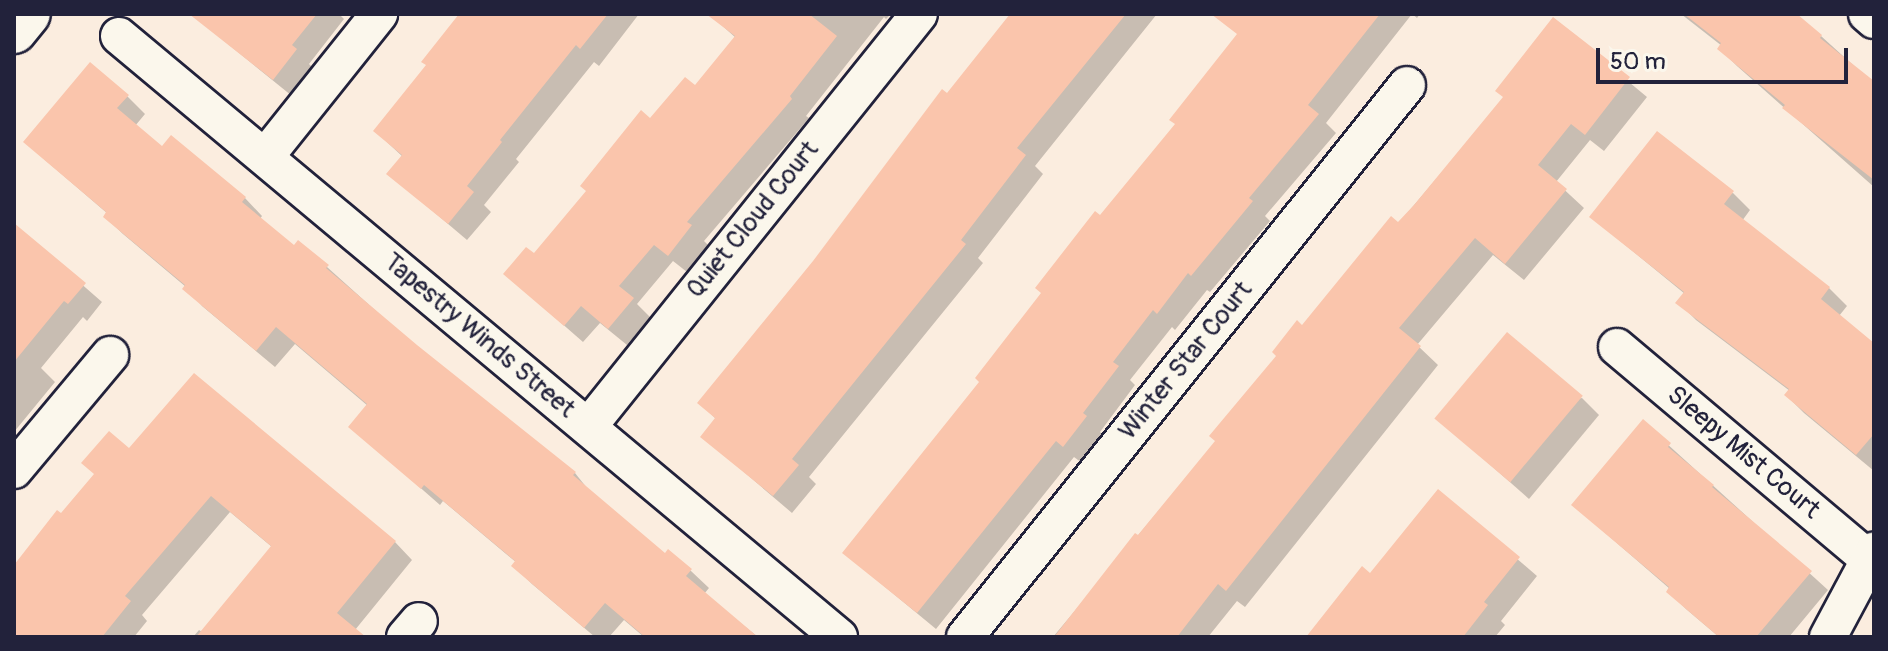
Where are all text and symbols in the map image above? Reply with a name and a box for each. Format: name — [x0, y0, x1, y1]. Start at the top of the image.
scale bar — [1600, 32, 1852, 82]
text: 50 m — [1610, 47, 1666, 76]
street label: Quiet Cloud Court — [680, 135, 826, 305]
street label: Tapestry Winds Street — [377, 247, 581, 425]
street label: Winter Star Court — [1113, 276, 1259, 446]
street label: Sleepy Mist Court — [1660, 380, 1826, 526]

